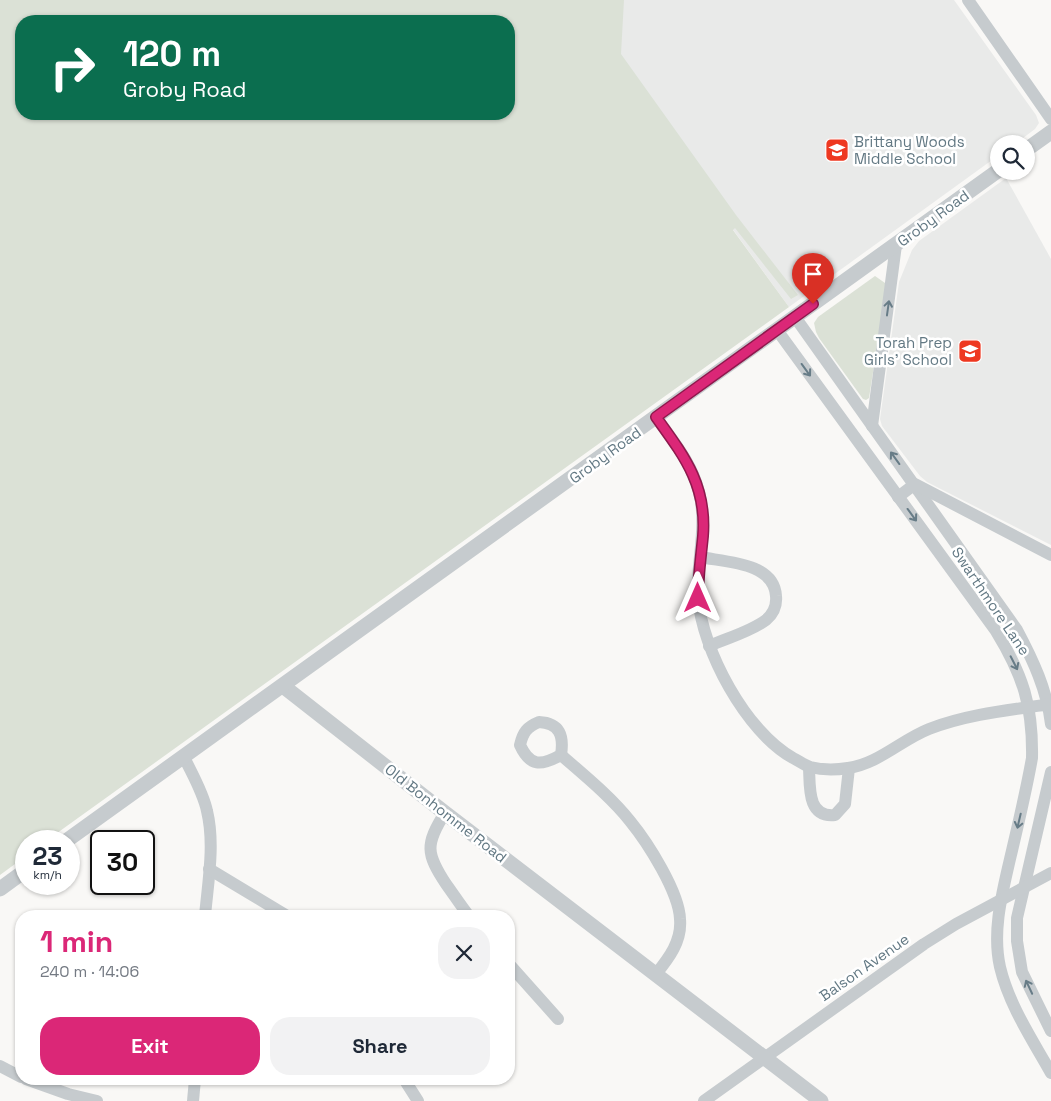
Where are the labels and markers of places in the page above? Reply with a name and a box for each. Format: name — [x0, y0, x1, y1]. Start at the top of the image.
place label: Brittany Woods Middle School — [854, 132, 965, 168]
school or university icon: Brittany Woods Middle School — [824, 137, 850, 163]
pin — [792, 253, 834, 304]
place label: Torah Prep Girls' School — [864, 333, 952, 369]
school or university icon: Torah Prep Girls' School — [957, 338, 983, 364]

